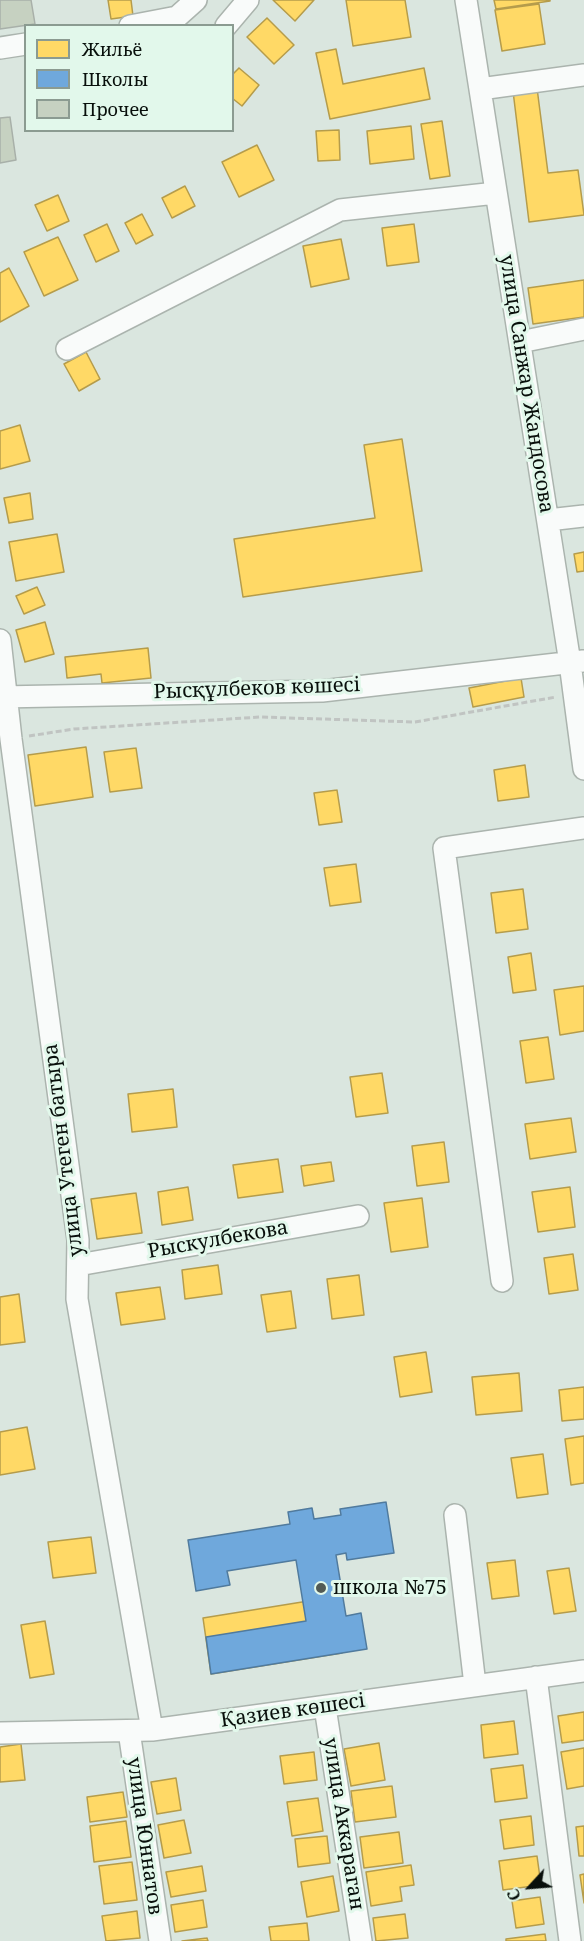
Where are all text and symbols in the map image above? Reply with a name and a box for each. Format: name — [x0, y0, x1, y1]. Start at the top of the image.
legend — [24, 24, 234, 132]
text: Жильё — [82, 37, 142, 61]
text: Школы — [82, 67, 148, 91]
text: Прочее — [82, 97, 149, 121]
street label: улица Санжар Жандосова — [494, 253, 558, 515]
street label: Рысқұлбеков көшесі — [153, 673, 361, 705]
street label: улица Утеген батыра — [39, 1042, 89, 1258]
street label: Рыскулбекова — [146, 1216, 290, 1264]
place label: школа №75 — [333, 1576, 447, 1600]
marker: школа №75 — [314, 1581, 328, 1595]
street label: Қазиев көшесі — [219, 1689, 367, 1733]
street label: улица Аккараган — [317, 1736, 369, 1912]
street label: улица Юннатов — [121, 1756, 167, 1916]
north arrow — [500, 1857, 560, 1917]
text: С — [502, 1885, 526, 1904]

